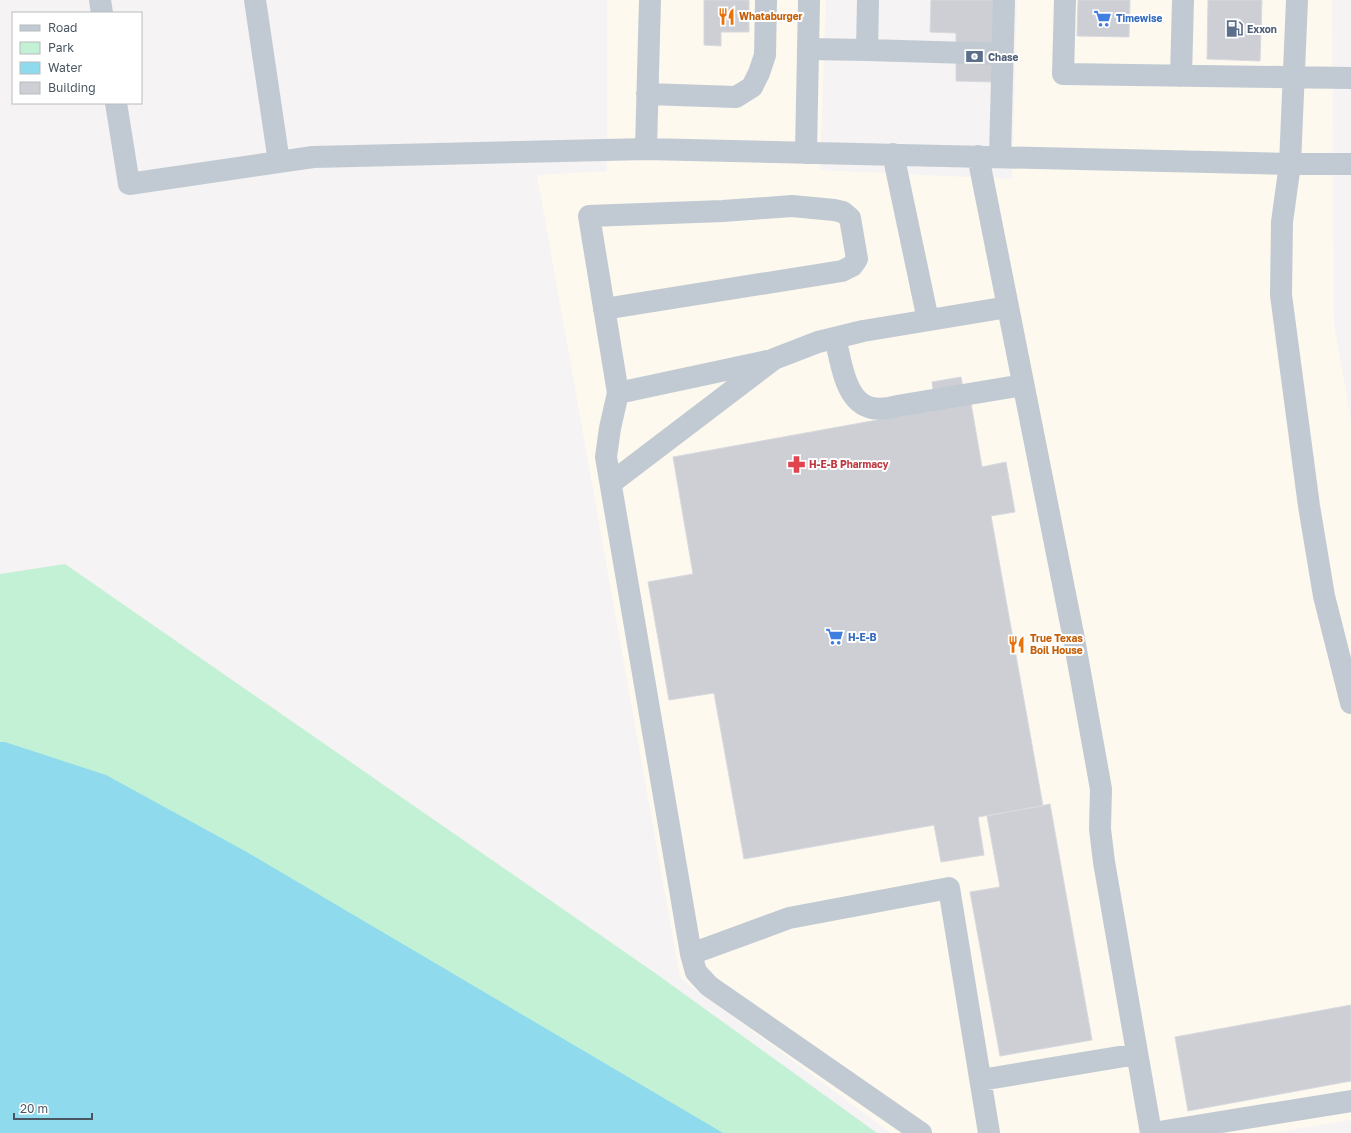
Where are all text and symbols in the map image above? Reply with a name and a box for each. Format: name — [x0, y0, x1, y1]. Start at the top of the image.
restaurant icon: Whataburger — [716, 6, 736, 26]
supermarket icon: Timewise — [1093, 8, 1113, 28]
place label: Whataburger — [739, 10, 803, 22]
legend — [12, 12, 142, 104]
place label: Timewise — [1116, 12, 1162, 24]
fuel station icon: Exxon — [1224, 19, 1244, 39]
text: Road — [48, 20, 77, 35]
place label: Exxon — [1247, 23, 1277, 35]
text: Park — [48, 40, 74, 55]
bank icon: Chase — [965, 47, 985, 67]
place label: Chase — [988, 51, 1019, 63]
text: Water — [48, 60, 82, 75]
text: Building — [48, 80, 96, 95]
pharmacy icon: H-E-B Pharmacy — [786, 454, 806, 474]
place label: H-E-B Pharmacy — [809, 458, 889, 470]
supermarket icon: H-E-B — [825, 627, 845, 647]
place label: H-E-B — [848, 631, 877, 643]
place label: True Texas Boil House — [1030, 632, 1083, 656]
restaurant icon: True Texas Boil House — [1007, 634, 1027, 654]
scale bar — [14, 1095, 92, 1121]
text: 20 m — [20, 1101, 48, 1116]

